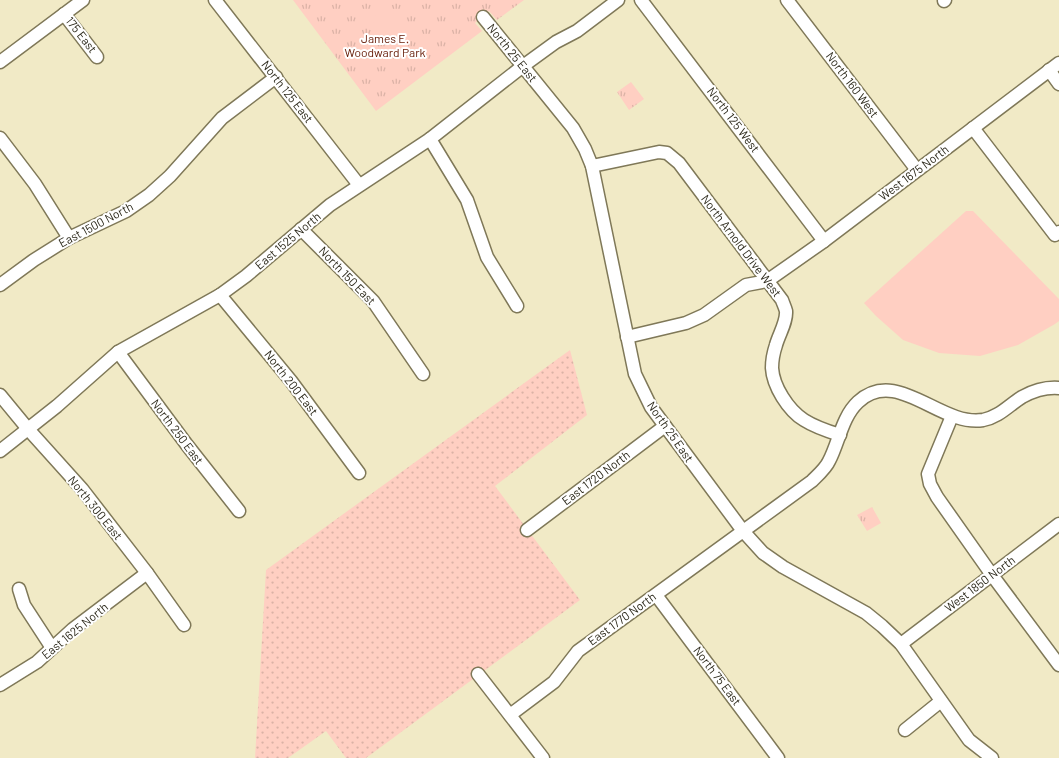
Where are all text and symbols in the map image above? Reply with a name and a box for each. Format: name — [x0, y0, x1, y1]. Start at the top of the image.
street label: 175 East — [63, 14, 100, 55]
street label: North 25 East — [485, 20, 541, 84]
park label: James E. Woodward Park — [344, 31, 426, 59]
street label: North 160 West — [824, 49, 882, 120]
street label: North 125 East — [259, 57, 316, 125]
street label: North 125 West — [705, 84, 763, 155]
street label: West 1675 North — [876, 142, 951, 203]
street label: North Arnold Drive West — [699, 192, 785, 299]
street label: East 1500 North — [56, 199, 135, 250]
street label: East 1525 North — [252, 209, 323, 272]
street label: North 150 East — [316, 243, 379, 307]
street label: North 200 East — [262, 347, 321, 418]
street label: North 250 East — [149, 396, 207, 467]
street label: North 25 East — [645, 398, 697, 465]
street label: East 1720 North — [559, 447, 632, 507]
street label: North 300 East — [66, 473, 126, 542]
street label: West 1850 North — [941, 552, 1017, 614]
street label: East 1770 North — [585, 589, 658, 648]
street label: East 1625 North — [38, 599, 110, 661]
street label: North 75 East — [691, 643, 745, 708]

